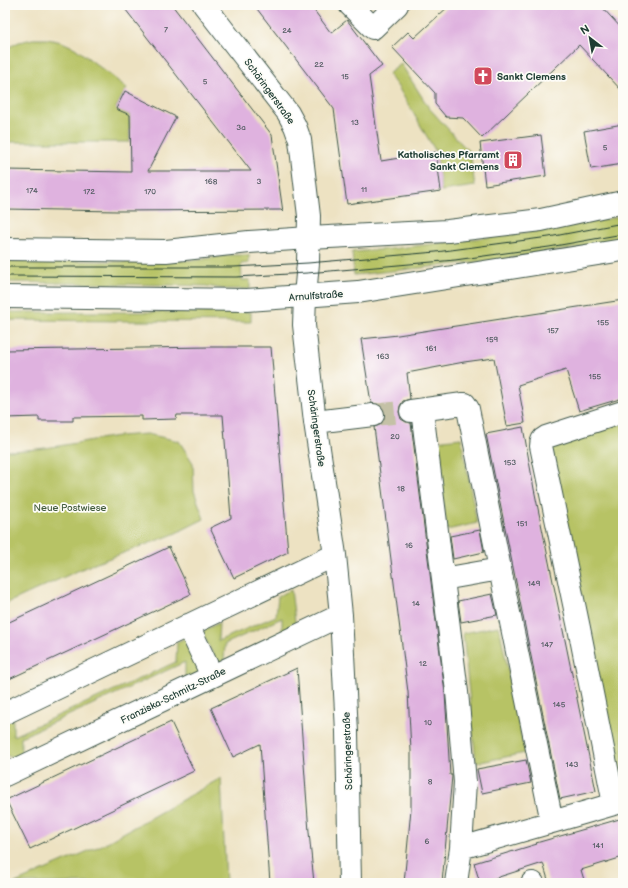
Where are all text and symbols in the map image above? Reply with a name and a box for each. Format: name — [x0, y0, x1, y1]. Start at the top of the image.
north arrow — [570, 18, 610, 58]
text: N — [578, 22, 592, 38]
house number: 7 — [164, 25, 168, 34]
house number: 24 — [282, 26, 292, 35]
street label: Schäringerstraße — [241, 56, 297, 127]
house number: 22 — [314, 60, 324, 69]
church icon: Sankt Clemens — [472, 65, 494, 87]
place label: Sankt Clemens — [497, 71, 566, 83]
house number: 15 — [341, 72, 349, 81]
house number: 5 — [203, 77, 208, 86]
house number: 13 — [351, 118, 359, 127]
house number: 3a — [236, 123, 246, 132]
house number: 5 — [603, 143, 608, 152]
place label: Katholisches Pfarramt Sankt Clemens — [397, 149, 500, 173]
building icon: Katholisches Pfarramt Sankt Clemens — [502, 149, 524, 171]
house number: 168 — [205, 177, 218, 186]
house number: 3 — [257, 177, 262, 186]
house number: 11 — [361, 185, 367, 194]
house number: 174 — [26, 186, 38, 195]
house number: 172 — [83, 187, 95, 196]
house number: 170 — [144, 187, 156, 196]
street label: Arnulfstraße — [288, 288, 344, 304]
house number: 155 — [597, 318, 610, 327]
house number: 157 — [547, 326, 559, 335]
house number: 159 — [486, 335, 499, 344]
house number: 161 — [425, 344, 437, 353]
house number: 163 — [377, 352, 390, 361]
house number: 155 — [589, 372, 602, 381]
street label: Schäringerstraße — [305, 389, 327, 468]
house number: 20 — [390, 432, 400, 441]
house number: 153 — [504, 458, 516, 467]
house number: 18 — [397, 484, 405, 493]
park label: Neue Postwiese — [33, 502, 107, 514]
house number: 151 — [517, 519, 527, 528]
house number: 16 — [405, 541, 413, 550]
house number: 149 — [528, 579, 541, 588]
house number: 14 — [412, 599, 420, 608]
house number: 147 — [541, 640, 553, 649]
house number: 12 — [419, 659, 427, 668]
street label: Franziska-Schmitz-Straße — [119, 665, 228, 727]
house number: 145 — [553, 700, 566, 709]
street label: Schäringerstraße — [341, 712, 355, 790]
house number: 10 — [424, 718, 432, 727]
house number: 143 — [566, 760, 579, 769]
house number: 8 — [428, 777, 433, 786]
house number: 6 — [425, 837, 430, 846]
house number: 141 — [592, 841, 604, 850]

